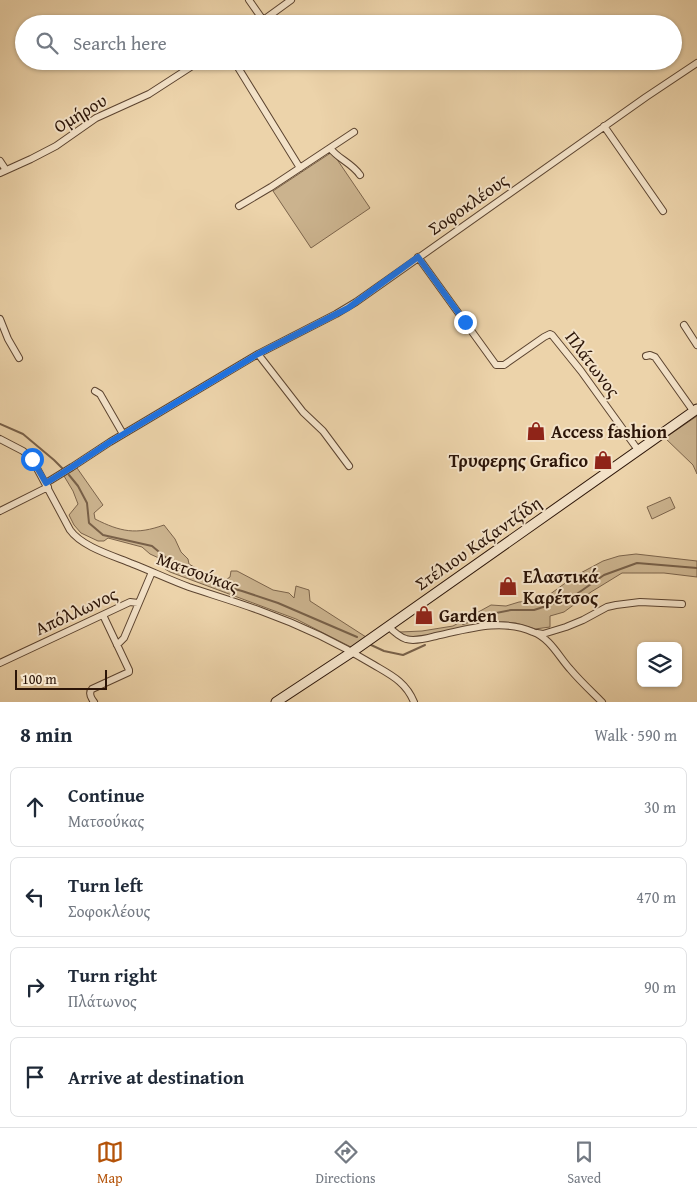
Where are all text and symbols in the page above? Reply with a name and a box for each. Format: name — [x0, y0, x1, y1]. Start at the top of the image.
search box — [15, 15, 682, 70]
icon: search — [33, 29, 61, 57]
text: Search here — [73, 29, 167, 57]
street label: Ομήρου — [48, 87, 112, 139]
street label: Σοφοκλέους — [422, 166, 514, 242]
route end — [454, 311, 477, 334]
street label: Πλάτωνος — [559, 325, 627, 403]
place label: Access fashion — [551, 418, 667, 445]
shop icon: Access fashion — [525, 420, 547, 442]
place label: Τρυφερης Grafico — [449, 447, 588, 474]
route start — [21, 448, 44, 471]
shop icon: Τρυφερης Grafico — [592, 449, 614, 471]
street label: Στέλιου Καζαντζίδη — [409, 489, 547, 597]
street label: Ματσούκας — [153, 545, 243, 599]
place label: Ελαστικά Καρέτσος — [523, 563, 599, 611]
shop icon: Ελαστικά Καρέτσος — [497, 575, 519, 597]
street label: Απόλλωνος — [30, 580, 122, 642]
place label: Garden — [439, 602, 497, 629]
shop icon: Garden — [413, 604, 435, 626]
map controls — [637, 642, 682, 687]
button: layers — [637, 642, 682, 687]
scale bar — [15, 667, 108, 690]
text: 100 m — [22, 669, 57, 689]
text: 8 min — [20, 719, 72, 750]
text: Walk · 590 m — [594, 723, 677, 747]
text: Continue — [68, 781, 145, 809]
icon: ahead — [21, 793, 49, 821]
text: 30 m — [644, 795, 676, 819]
text: Ματσούκας — [68, 809, 144, 833]
text: Turn left — [68, 871, 143, 899]
icon: left — [21, 883, 49, 911]
text: 470 m — [636, 885, 676, 909]
text: Σοφοκλέους — [68, 899, 150, 923]
text: Turn right — [68, 961, 157, 989]
icon: right — [21, 973, 49, 1001]
text: 90 m — [644, 975, 676, 999]
text: Πλάτωνος — [68, 989, 137, 1013]
icon: arrive — [21, 1063, 49, 1091]
text: Arrive at destination — [68, 1063, 244, 1091]
tab: Map — [96, 1138, 124, 1188]
tab: Directions — [315, 1138, 376, 1188]
tab: Saved — [567, 1138, 601, 1188]

